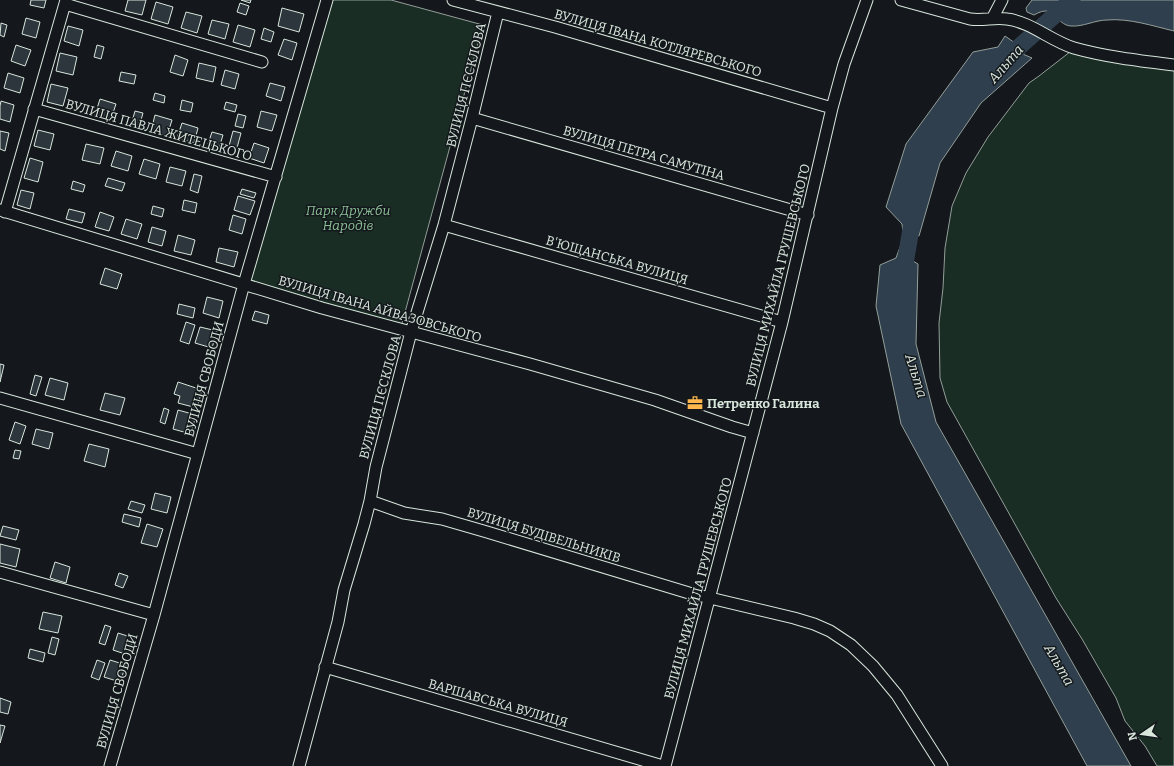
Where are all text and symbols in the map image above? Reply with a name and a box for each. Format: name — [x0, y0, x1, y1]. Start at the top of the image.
street label: ВУЛИЦЯ ІВАНА КОТЛЯРЕВСЬКОГО — [553, 6, 763, 80]
street label: ВУЛИЦЯ ПЄСКЛОВА — [443, 20, 489, 149]
water label: Альта — [984, 41, 1027, 87]
street label: ВУЛИЦЯ ПАВЛА ЖИТЕЦЬКОГО — [64, 96, 254, 164]
street label: ВУЛИЦЯ ПЕТРА САМУТІНА — [561, 123, 727, 183]
street label: ВУЛИЦЯ МИХАЙЛА ГРУШЕВСЬКОГО — [743, 162, 813, 388]
park label: Парк Дружби Народів — [306, 203, 390, 233]
street label: В'ЮЩАНСЬКА ВУЛИЦЯ — [544, 233, 690, 287]
street label: ВУЛИЦЯ ІВАНА АЙВАЗОВСЬКОГО — [277, 273, 483, 345]
street label: ВУЛИЦЯ СВОБОДИ — [181, 320, 227, 438]
street label: ВУЛИЦЯ ПЄСКЛОВА — [356, 333, 404, 461]
water label: Альта — [901, 351, 931, 400]
office icon: Петренко Галина — [686, 394, 704, 412]
place label: Петренко Галина — [707, 396, 820, 411]
street label: ВУЛИЦЯ МИХАЙЛА ГРУШЕВСЬКОГО — [661, 475, 735, 701]
street label: ВУЛИЦЯ БУДІВЕЛЬНИКІВ — [465, 504, 623, 566]
street label: ВУЛИЦЯ СВОБОДИ — [93, 632, 141, 750]
water label: Альта — [1040, 640, 1078, 689]
street label: ВАРШАВСЬКА ВУЛИЦЯ — [427, 676, 569, 730]
north arrow — [1122, 714, 1162, 754]
text: N — [1125, 730, 1140, 742]

